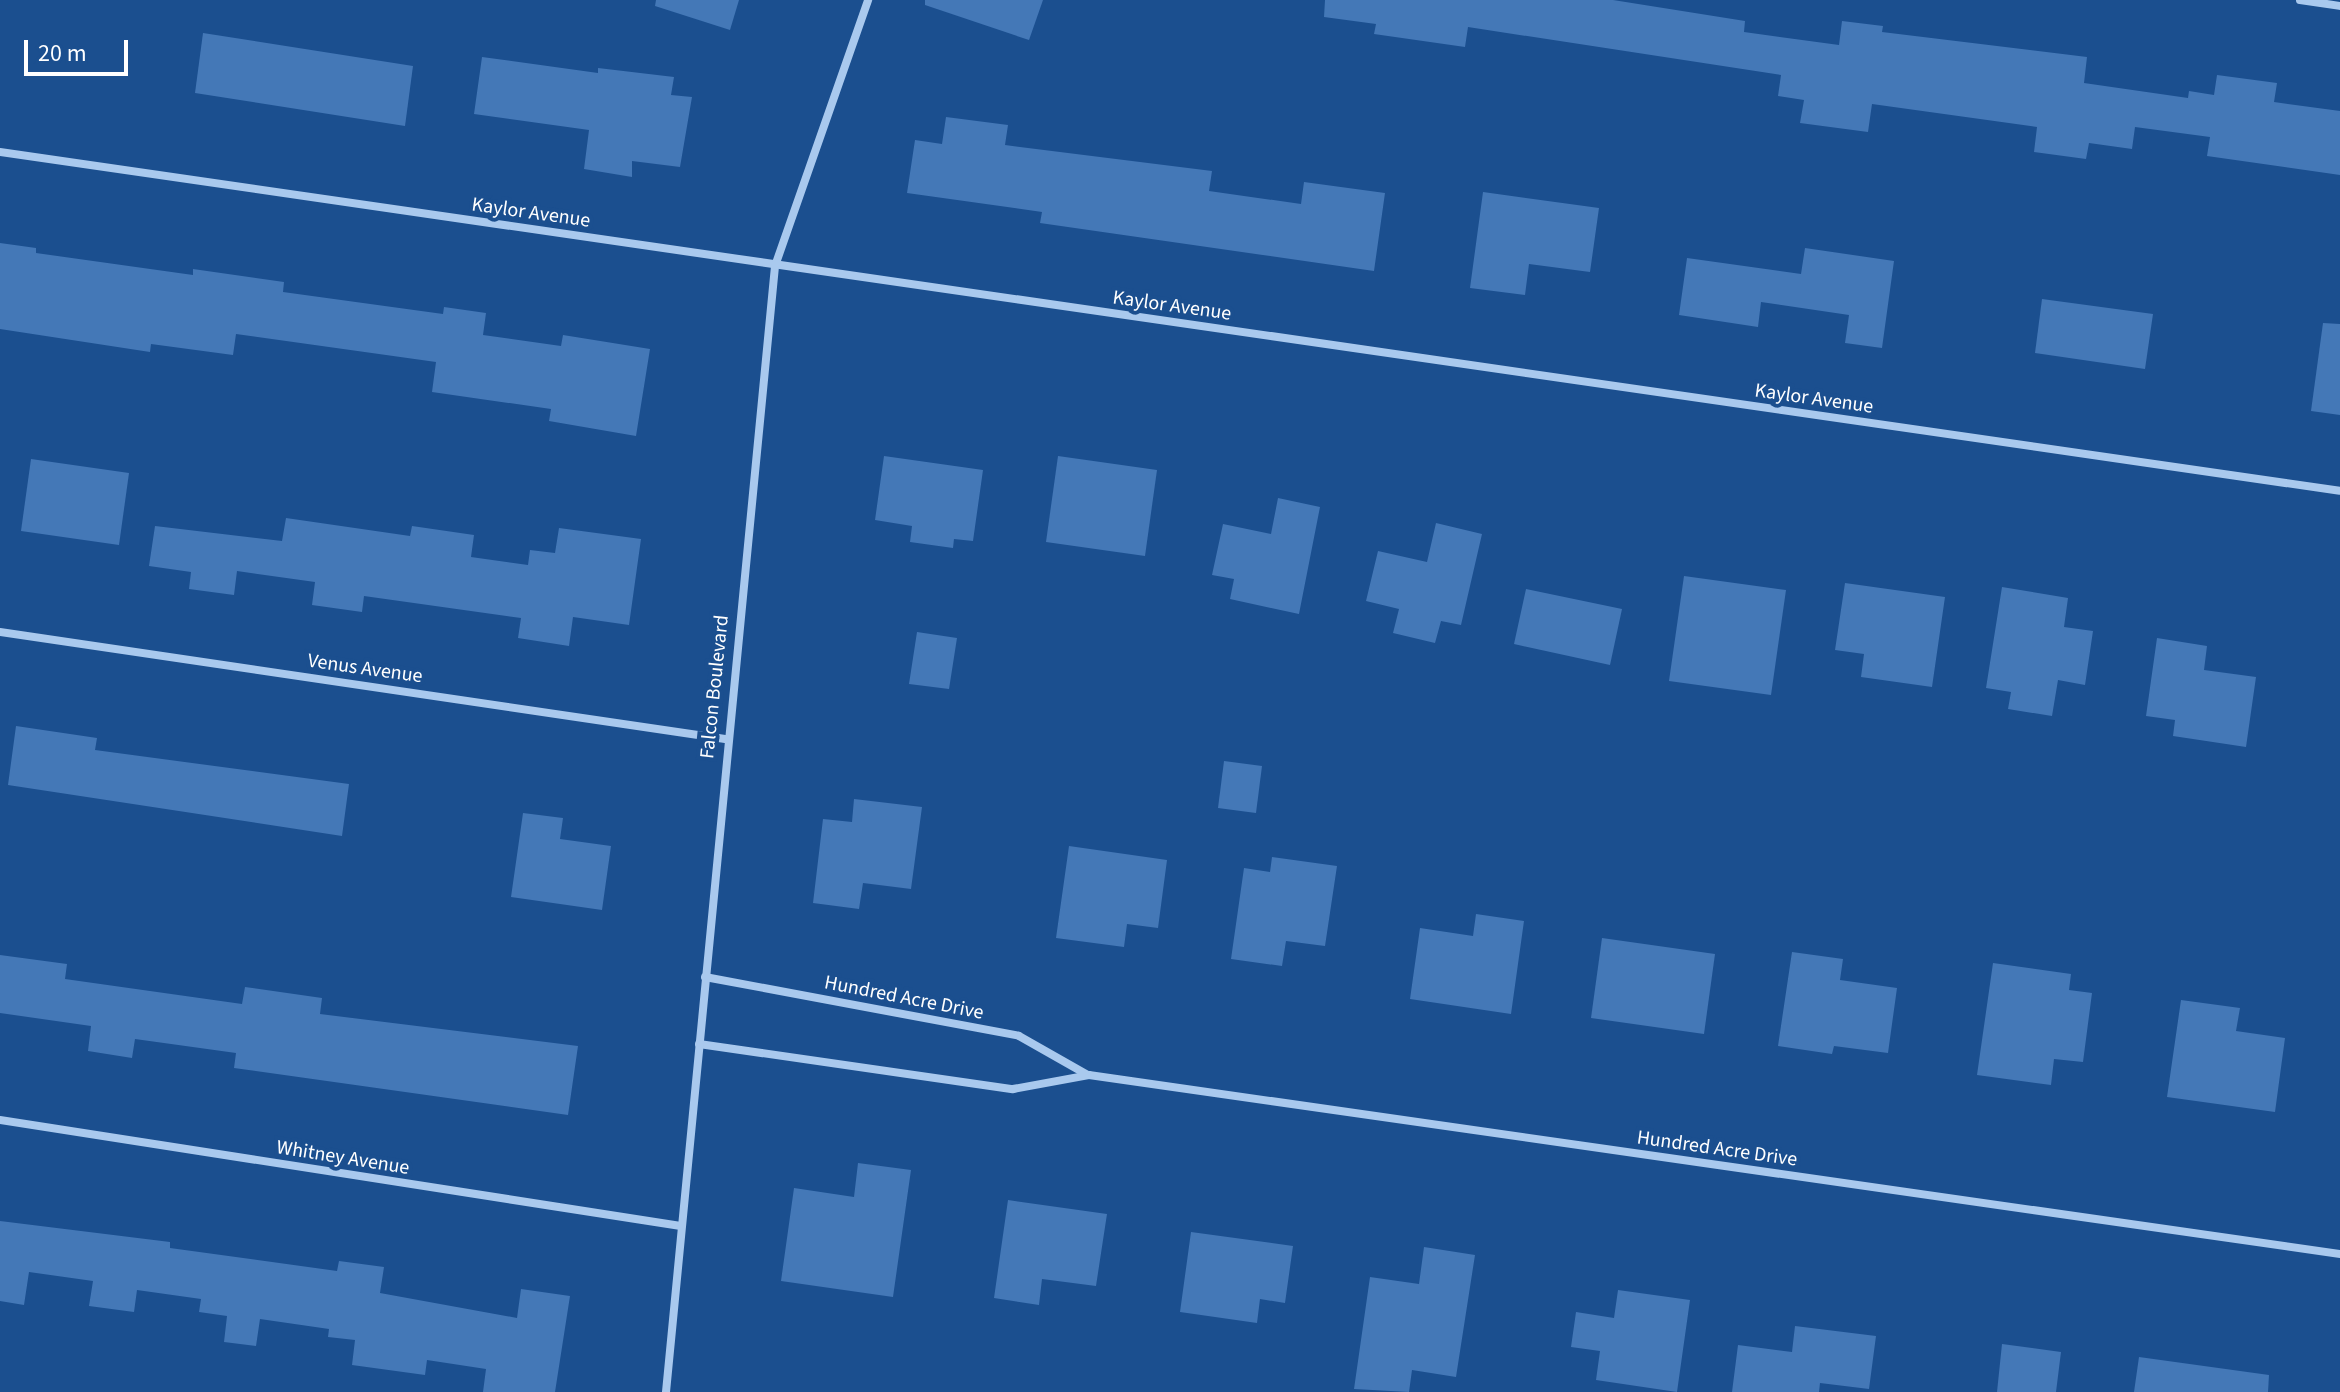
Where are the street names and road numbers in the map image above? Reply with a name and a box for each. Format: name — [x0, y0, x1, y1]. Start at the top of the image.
street label: Kaylor Avenue — [470, 193, 592, 233]
street label: Kaylor Avenue — [1111, 286, 1233, 326]
street label: Kaylor Avenue — [1753, 379, 1875, 419]
street label: Falcon Boulevard — [696, 614, 734, 760]
street label: Venus Avenue — [306, 649, 424, 689]
street label: Hundred Acre Drive — [822, 971, 986, 1025]
street label: Hundred Acre Drive — [1635, 1126, 1799, 1172]
street label: Whitney Avenue — [275, 1136, 411, 1180]

